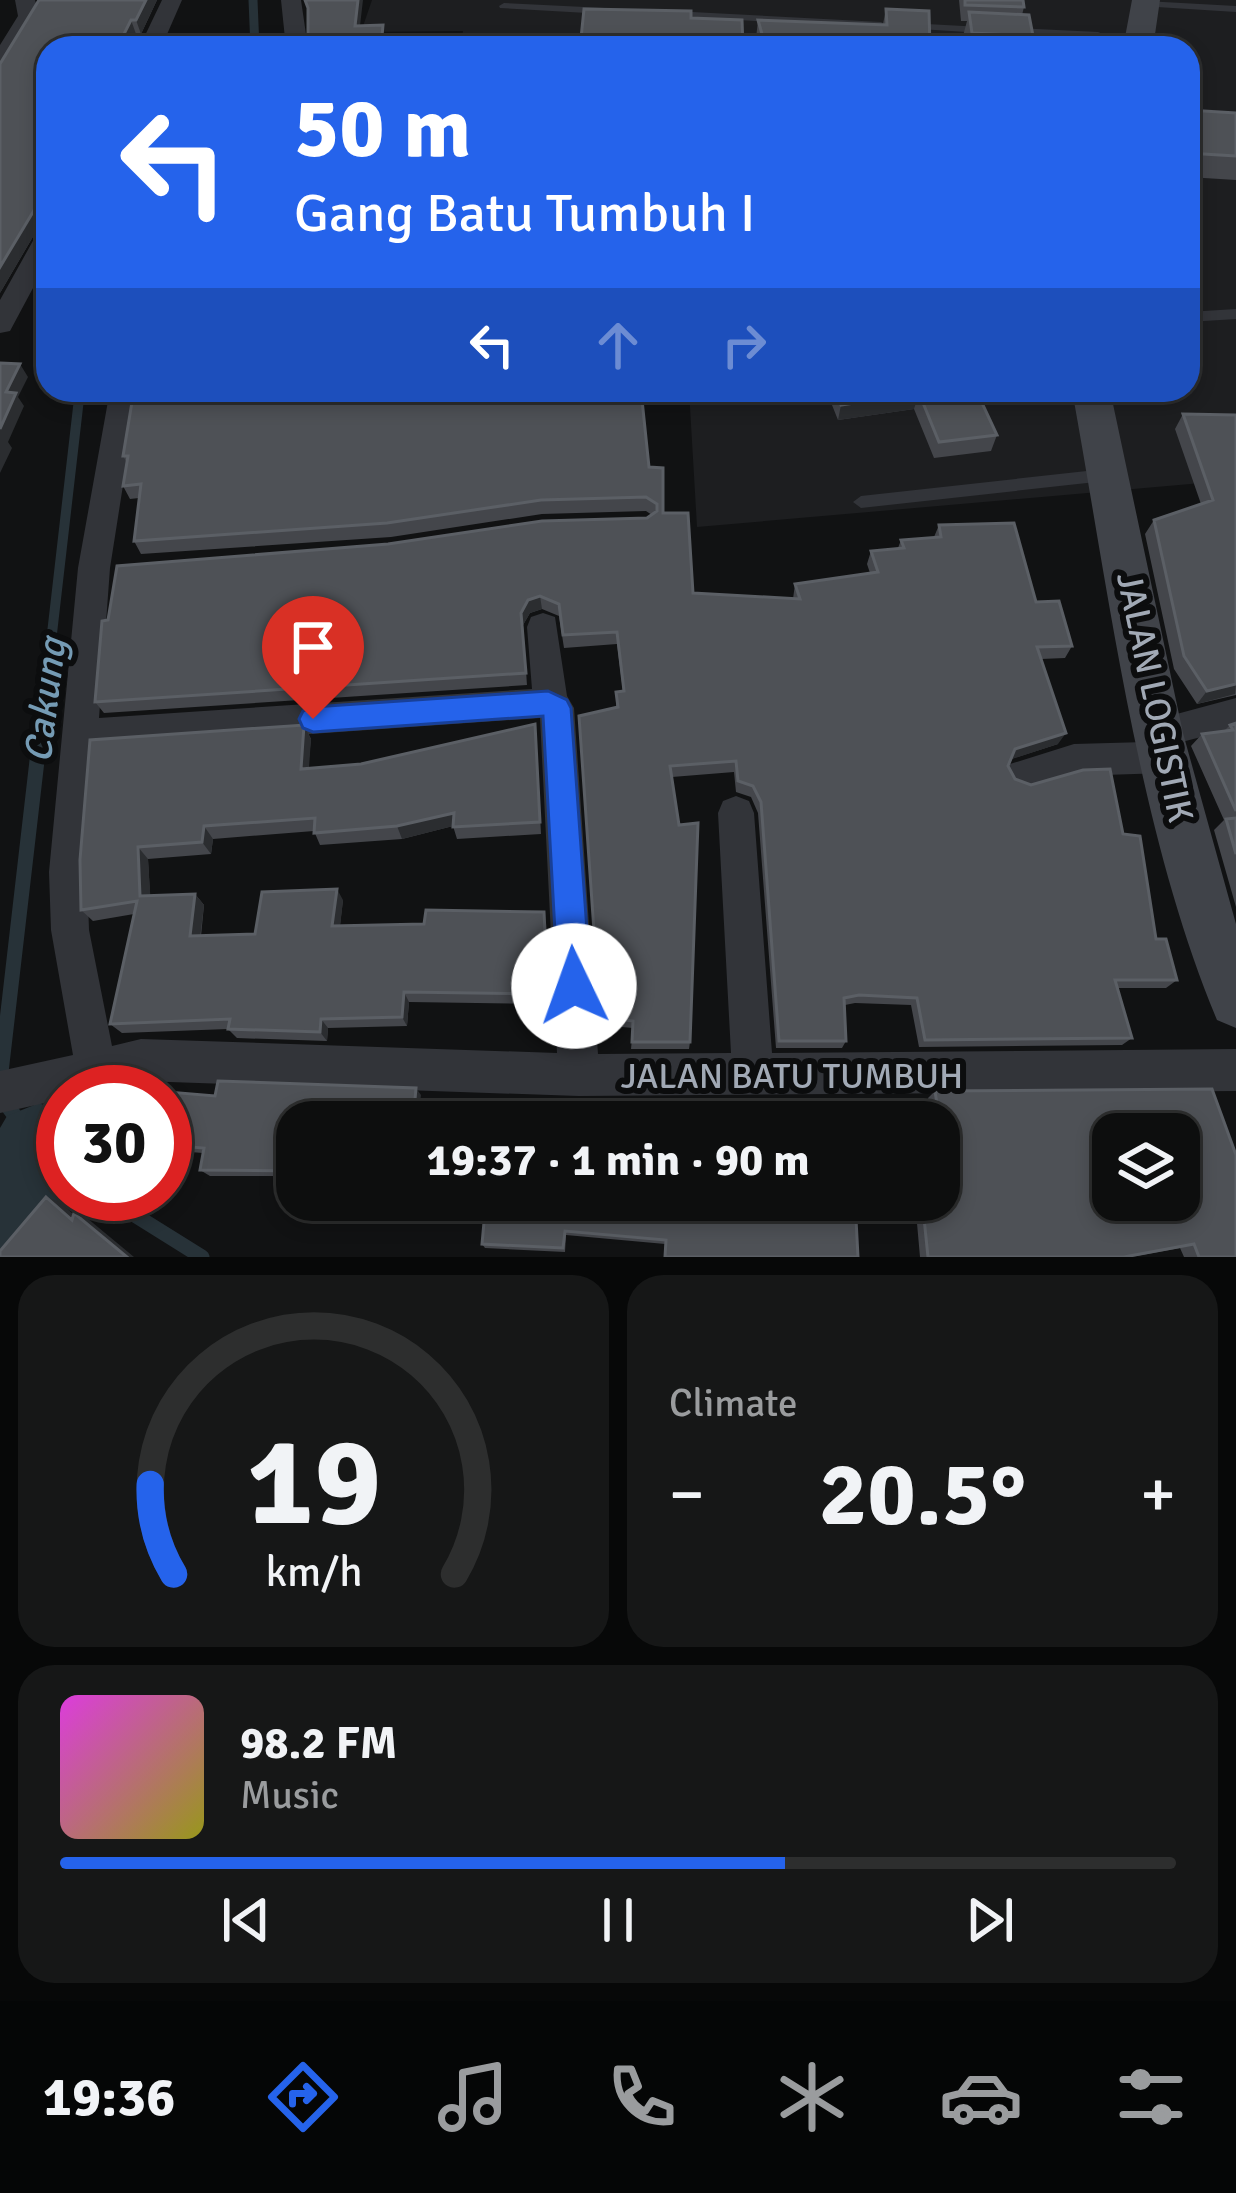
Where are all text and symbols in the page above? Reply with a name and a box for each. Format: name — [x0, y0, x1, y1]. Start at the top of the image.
text: 50 m — [294, 77, 471, 181]
icon: left — [96, 84, 252, 240]
text: Gang Batu Tumbuh I — [294, 180, 756, 247]
icon: left — [459, 312, 525, 378]
icon: ahead — [585, 312, 651, 378]
icon: right — [711, 312, 777, 378]
street label: JALAN LOGISTIK — [1106, 568, 1203, 826]
pin — [262, 596, 364, 719]
icon: arrive — [280, 614, 346, 680]
water label: Cakung — [14, 632, 77, 765]
position arrow — [511, 923, 637, 1049]
street label: JALAN BATU TUMBUH — [621, 1054, 963, 1099]
speed limit sign: 30 — [36, 1065, 192, 1221]
map controls — [1092, 1113, 1200, 1221]
button: layers — [1092, 1113, 1200, 1221]
text: 19:37 · 1 min · 90 m — [426, 1133, 810, 1188]
text: Climate — [669, 1379, 798, 1427]
text: 19 — [246, 1406, 381, 1559]
text: 20.5° — [819, 1439, 1026, 1550]
text: − — [669, 1454, 705, 1535]
text: + — [1140, 1454, 1176, 1535]
text: km/h — [265, 1546, 362, 1599]
text: 98.2 FM — [240, 1716, 397, 1771]
text: Music — [240, 1771, 339, 1819]
icon: previous — [213, 1887, 279, 1953]
icon: pause — [585, 1887, 651, 1953]
icon: next — [957, 1887, 1023, 1953]
icon: directions — [261, 2055, 345, 2139]
icon: music — [431, 2055, 515, 2139]
icon: phone — [600, 2055, 684, 2139]
icon: climate — [770, 2055, 854, 2139]
icon: car — [939, 2055, 1023, 2139]
icon: filters — [1109, 2055, 1193, 2139]
text: 19:36 — [43, 2064, 175, 2131]

